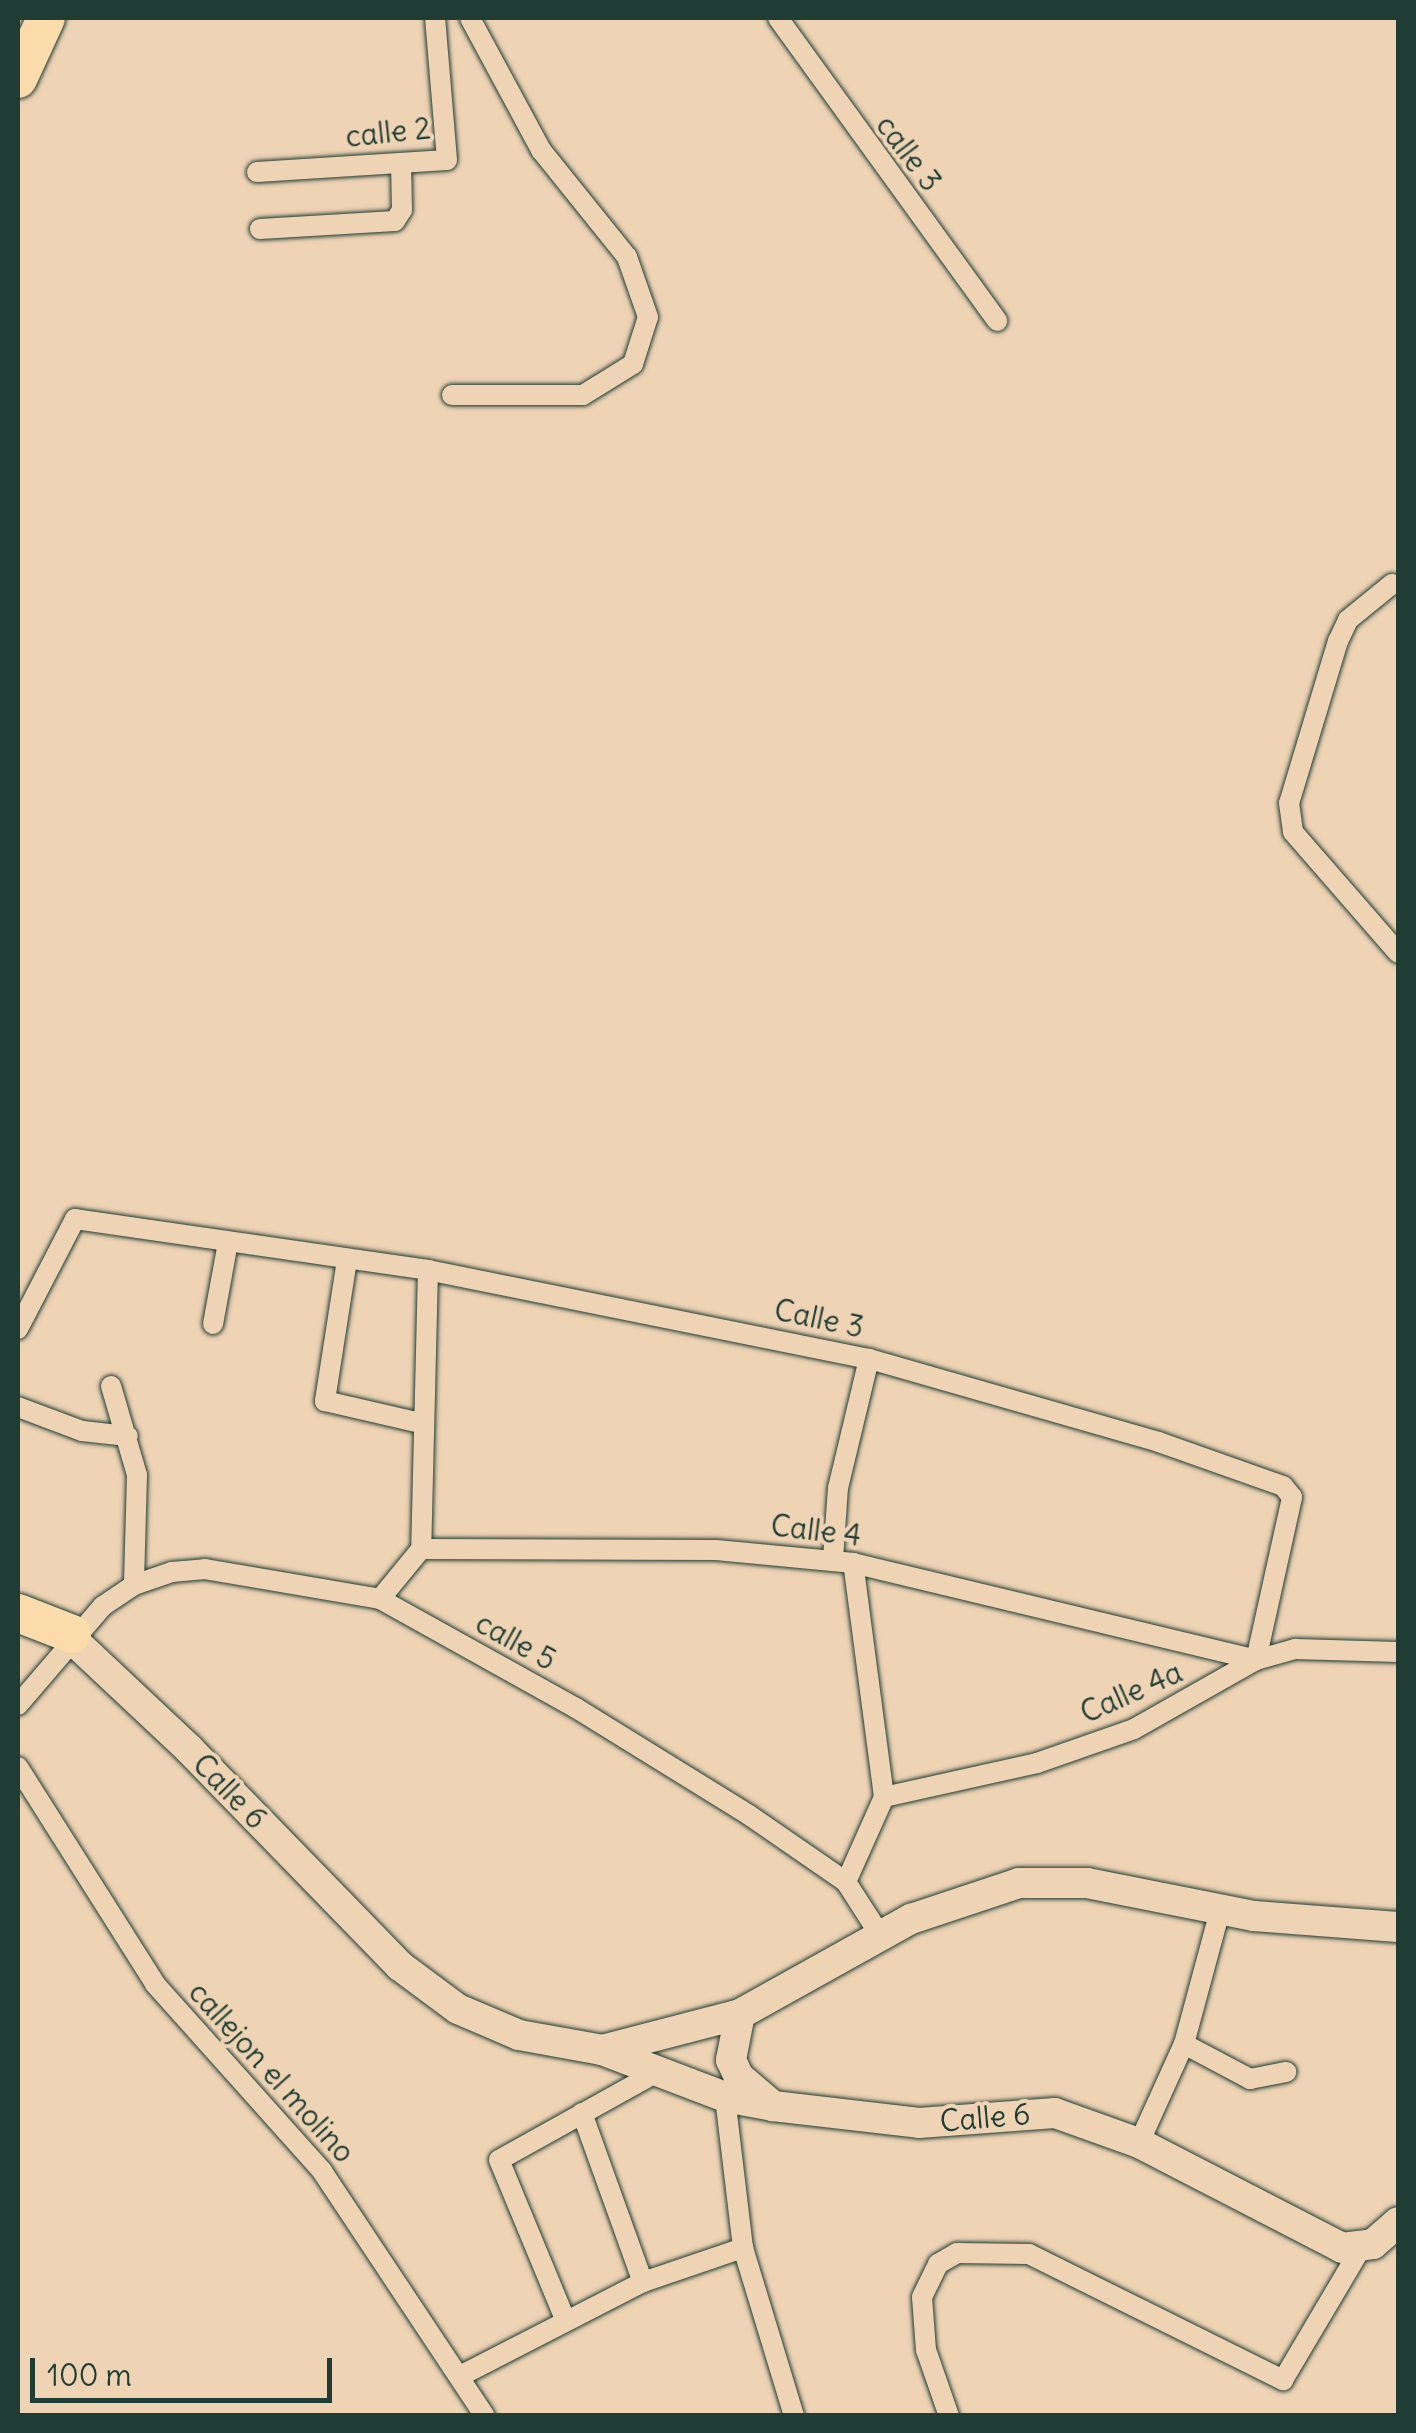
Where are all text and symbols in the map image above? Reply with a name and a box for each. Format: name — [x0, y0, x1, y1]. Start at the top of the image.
street label: calle 3 — [869, 108, 949, 198]
street label: calle 2 — [344, 110, 432, 154]
street label: Calle 3 — [771, 1291, 867, 1345]
street label: Calle 4 — [769, 1507, 863, 1553]
street label: calle 5 — [470, 1604, 562, 1678]
street label: Calle 4a — [1074, 1654, 1188, 1730]
street label: Calle 6 — [186, 1746, 274, 1836]
street label: callejon el molino — [181, 1974, 363, 2170]
street label: Calle 6 — [938, 2095, 1032, 2139]
scale bar — [35, 2338, 338, 2400]
text: 100 m — [47, 2356, 132, 2394]

